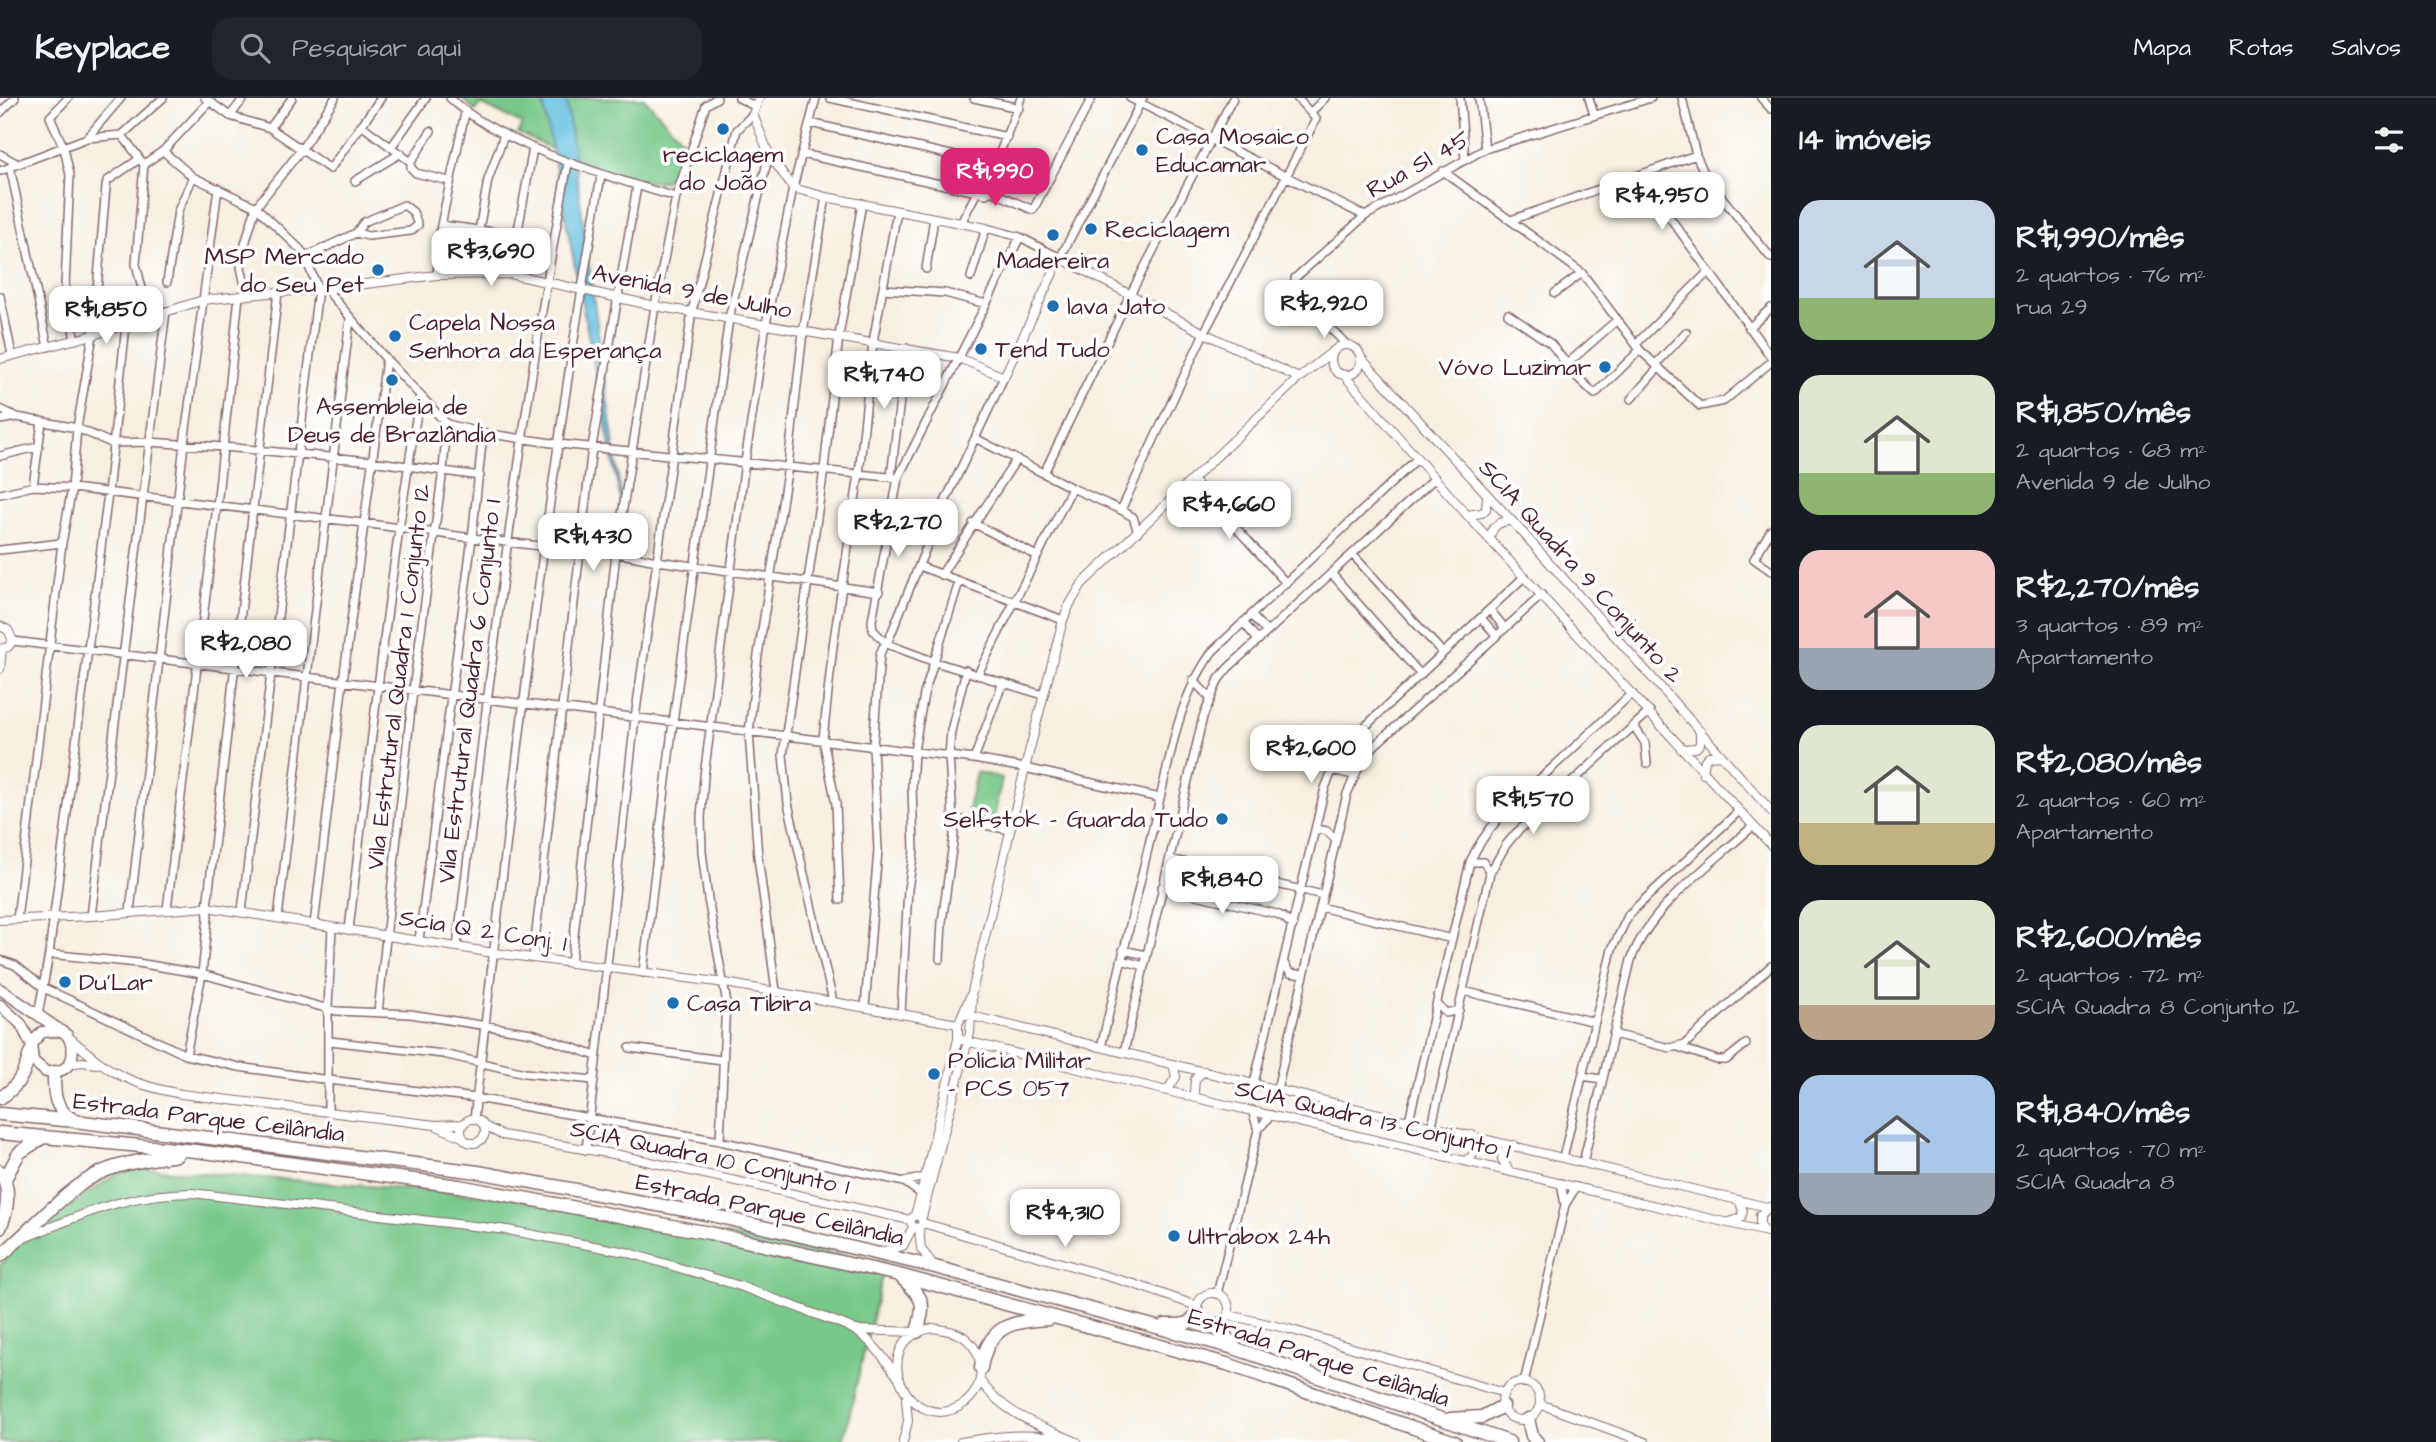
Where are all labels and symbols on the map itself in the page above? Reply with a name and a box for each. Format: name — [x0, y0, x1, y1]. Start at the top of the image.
place label: Casa Mosaico Educamar — [1156, 120, 1310, 182]
marker: reciclagem do João — [715, 121, 731, 137]
street label: Rua Sl 45 — [1361, 123, 1476, 207]
place label: reciclagem do João — [663, 138, 783, 200]
marker: Casa Mosaico Educamar — [1134, 142, 1150, 158]
pin: R$1,990 — [930, 148, 1060, 208]
pin: R$4,950 — [1597, 172, 1727, 232]
place label: Reciclagem — [1105, 213, 1229, 248]
marker: Reciclagem — [1083, 221, 1099, 237]
marker: Madereira — [1045, 227, 1061, 243]
pin: R$3,690 — [426, 228, 556, 288]
place label: MSP Mercado do Seu Pet — [205, 240, 365, 302]
place label: Madereira — [997, 244, 1109, 278]
street label: Avenida 9 de Julho — [589, 256, 795, 328]
marker: MSP Mercado do Seu Pet — [370, 262, 386, 278]
pin: R$2,920 — [1259, 280, 1389, 340]
pin: R$1,850 — [41, 286, 171, 346]
place label: lava Jato — [1067, 290, 1166, 324]
marker: lava Jato — [1045, 298, 1061, 314]
place label: Capela Nossa Senhora da Esperança — [409, 306, 661, 368]
marker: Capela Nossa Senhora da Esperança — [387, 328, 403, 344]
place label: Tend Tudo — [995, 333, 1110, 367]
marker: Tend Tudo — [973, 341, 989, 357]
place label: Vóvo Luzimar — [1438, 351, 1591, 385]
pin: R$1,740 — [819, 352, 949, 411]
marker: Vóvo Luzimar — [1597, 359, 1613, 375]
marker: Assembleia de Deus de Brazlândia — [384, 372, 400, 388]
place label: Assembleia de Deus de Brazlândia — [288, 390, 496, 452]
street label: SCIA Quadra 9 Conjunto 2 — [1470, 452, 1690, 691]
street label: Vila Estrutural Quadra 1 Conjunto 12 — [358, 482, 440, 872]
pin: R$4,660 — [1164, 482, 1294, 541]
street label: Vila Estrutural Quadra 6 Conjunto I — [430, 497, 510, 885]
pin: R$2,270 — [833, 500, 963, 559]
pin: R$1,430 — [528, 514, 658, 573]
pin: R$2,080 — [181, 620, 311, 680]
pin: R$2,600 — [1246, 726, 1376, 785]
pin: R$1,570 — [1468, 776, 1598, 836]
place label: Selfstok - Guarda Tudo — [944, 803, 1209, 837]
marker: Selfstok - Guarda Tudo — [1214, 811, 1230, 827]
pin: R$1,840 — [1157, 856, 1287, 916]
street label: Scia Q 2 Conj. 1 — [397, 901, 569, 961]
place label: Du'Lar — [79, 966, 153, 1000]
marker: Du'Lar — [57, 974, 73, 990]
place label: Casa Tibira — [687, 987, 811, 1021]
marker: Casa Tibira — [665, 995, 681, 1011]
place label: Polícia Militar - PCS 057 — [948, 1044, 1091, 1106]
marker: Polícia Militar - PCS 057 — [926, 1066, 942, 1082]
street label: SCIA Quadra 13 Conjunto 1 — [1232, 1072, 1514, 1168]
street label: Estrada Parque Ceilândia — [71, 1084, 347, 1152]
street label: SCIA Quadra 10 Conjunto 1 — [567, 1112, 852, 1204]
street label: Estrada Parque Ceilândia — [633, 1165, 907, 1255]
pin: R$4,310 — [1000, 1190, 1130, 1249]
place label: Ultrabox 24h — [1188, 1220, 1330, 1254]
marker: Ultrabox 24h — [1166, 1228, 1182, 1244]
street label: Estrada Parque Ceilândia — [1184, 1300, 1454, 1416]

